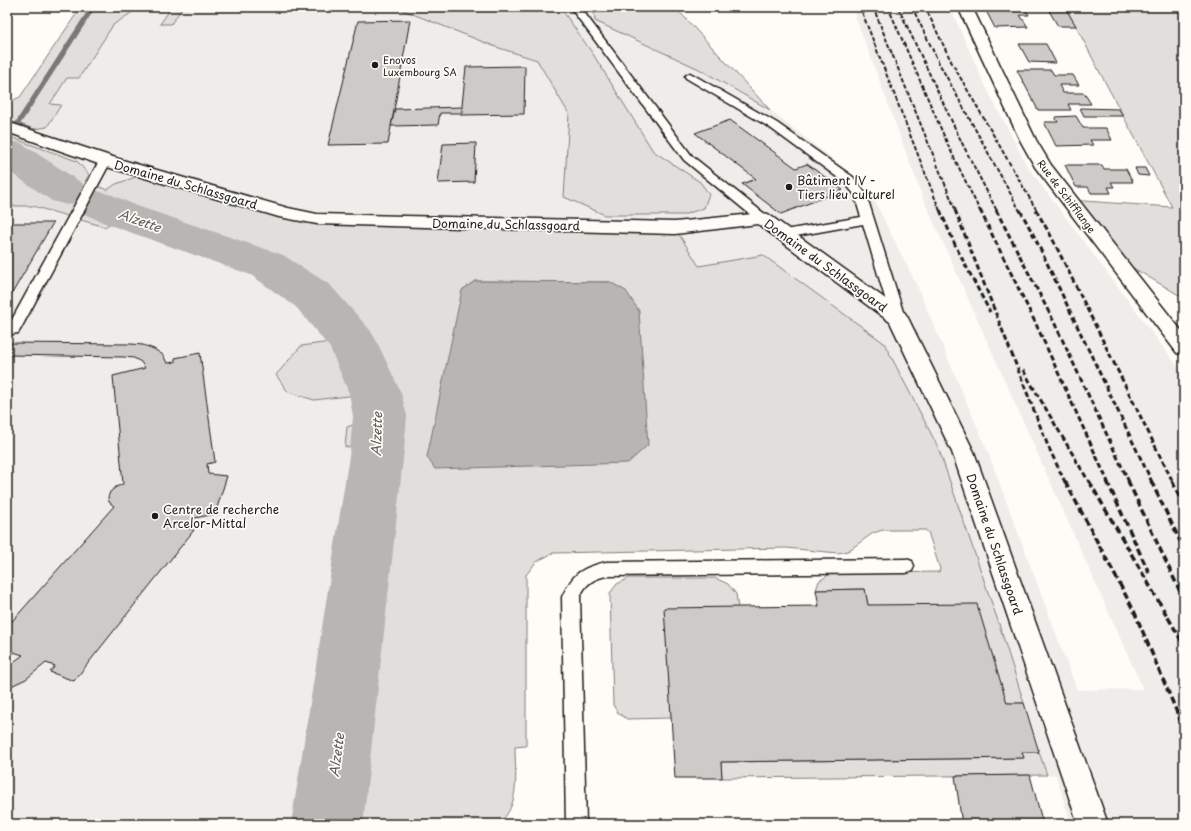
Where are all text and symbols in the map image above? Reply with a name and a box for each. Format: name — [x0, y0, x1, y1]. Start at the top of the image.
place label: Enovos Luxembourg SA — [383, 52, 457, 79]
marker: Enovos Luxembourg SA — [370, 60, 380, 70]
street label: Domaine du Schlassgoard — [112, 155, 260, 213]
street label: Rue de Schifflange — [1034, 156, 1100, 236]
place label: Bâtiment IV - Tiers lieu culturel — [797, 171, 895, 203]
marker: Bâtiment IV - Tiers lieu culturel — [784, 182, 794, 192]
water label: Alzette — [116, 204, 165, 237]
street label: Domaine du Schlassgoard — [432, 214, 581, 234]
street label: Domaine du Schlassgoard — [761, 214, 892, 316]
water label: Alzette — [366, 411, 386, 456]
street label: Domaine du Schlassgoard — [962, 471, 1028, 618]
place label: Centre de recherche Arcelor-Mittal — [163, 500, 279, 532]
marker: Centre de recherche Arcelor-Mittal — [150, 511, 160, 521]
water label: Alzette — [324, 731, 349, 778]

